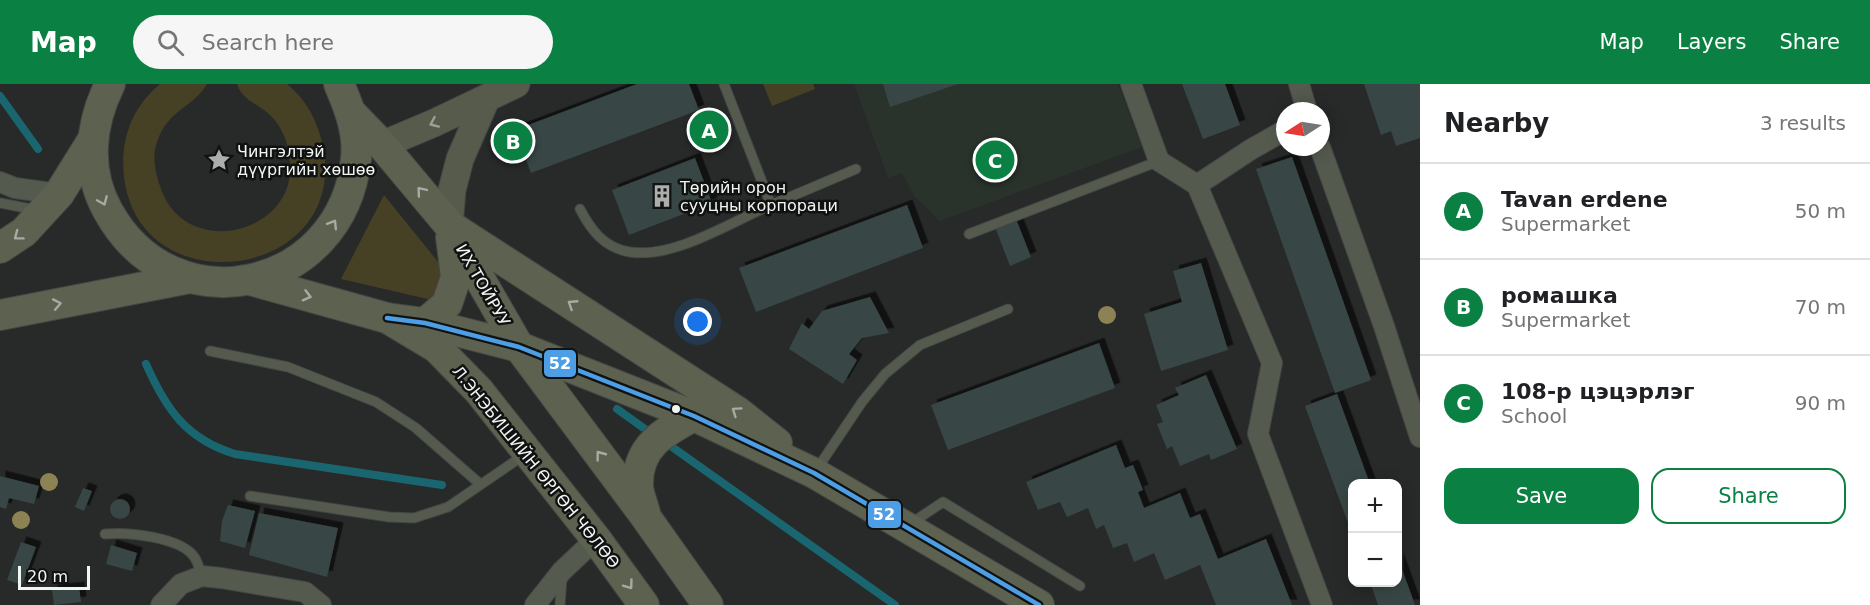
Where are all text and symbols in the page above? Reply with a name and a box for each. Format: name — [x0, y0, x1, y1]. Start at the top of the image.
search box — [133, 15, 553, 69]
text: Map — [30, 26, 97, 59]
icon: search — [154, 26, 187, 59]
text: Search here — [202, 30, 334, 55]
text: Map — [1600, 30, 1644, 54]
text: Layers — [1677, 30, 1746, 54]
text: Share — [1779, 30, 1840, 54]
north arrow — [1276, 102, 1330, 156]
pin: A — [690, 108, 728, 152]
text: Nearby — [1444, 108, 1549, 138]
text: 3 results — [1760, 111, 1846, 135]
one-way arrow — [430, 116, 441, 128]
pin: B — [494, 118, 532, 164]
pin: C — [976, 138, 1014, 182]
place label: Чингэлтэй дүүргийн хөшөө — [237, 142, 375, 179]
place icon: Чингэлтэй дүүргийн хөшөө — [206, 147, 232, 173]
place label: Төрийн орон сууцны корпораци — [679, 178, 838, 215]
building icon: Төрийн орон сууцны корпораци — [649, 183, 675, 209]
one-way arrow — [417, 187, 428, 198]
text: Tavan erdene — [1501, 187, 1668, 212]
one-way arrow — [96, 194, 108, 205]
text: A — [1456, 199, 1471, 223]
text: 50 m — [1795, 199, 1846, 223]
text: Supermarket — [1501, 212, 1630, 236]
one-way arrow — [325, 220, 337, 230]
one-way arrow — [13, 229, 24, 240]
street label: ИХ ТОЙРУУ — [452, 241, 514, 330]
text: ромашка — [1501, 283, 1618, 308]
one-way arrow — [301, 289, 312, 301]
text: B — [1456, 295, 1471, 319]
text: 70 m — [1795, 295, 1846, 319]
one-way arrow — [52, 298, 62, 311]
one-way arrow — [568, 300, 578, 312]
your location — [683, 307, 712, 336]
text: Supermarket — [1501, 308, 1630, 332]
line badge: 52 — [543, 349, 577, 378]
text: 52 — [549, 354, 571, 373]
street label: Л.ЭНЭБИШИЙН ӨРГӨН ЧӨЛӨӨ — [448, 362, 624, 572]
text: 108-р цэцэрлэг — [1501, 379, 1695, 404]
text: C — [1456, 391, 1471, 415]
text: 90 m — [1795, 391, 1846, 415]
unlabelled marker — [670, 403, 682, 415]
text: School — [1501, 404, 1567, 428]
one-way arrow — [731, 407, 742, 418]
one-way arrow — [597, 451, 608, 462]
button: Save — [1444, 468, 1639, 524]
button: Share — [1651, 468, 1846, 524]
map controls — [1348, 479, 1402, 587]
button: + — [1348, 479, 1402, 533]
line badge: 52 — [867, 500, 902, 529]
text: 52 — [873, 505, 895, 524]
button: − — [1348, 533, 1402, 587]
scale bar — [18, 563, 90, 590]
text: 20 m — [27, 567, 68, 586]
one-way arrow — [622, 578, 633, 589]

